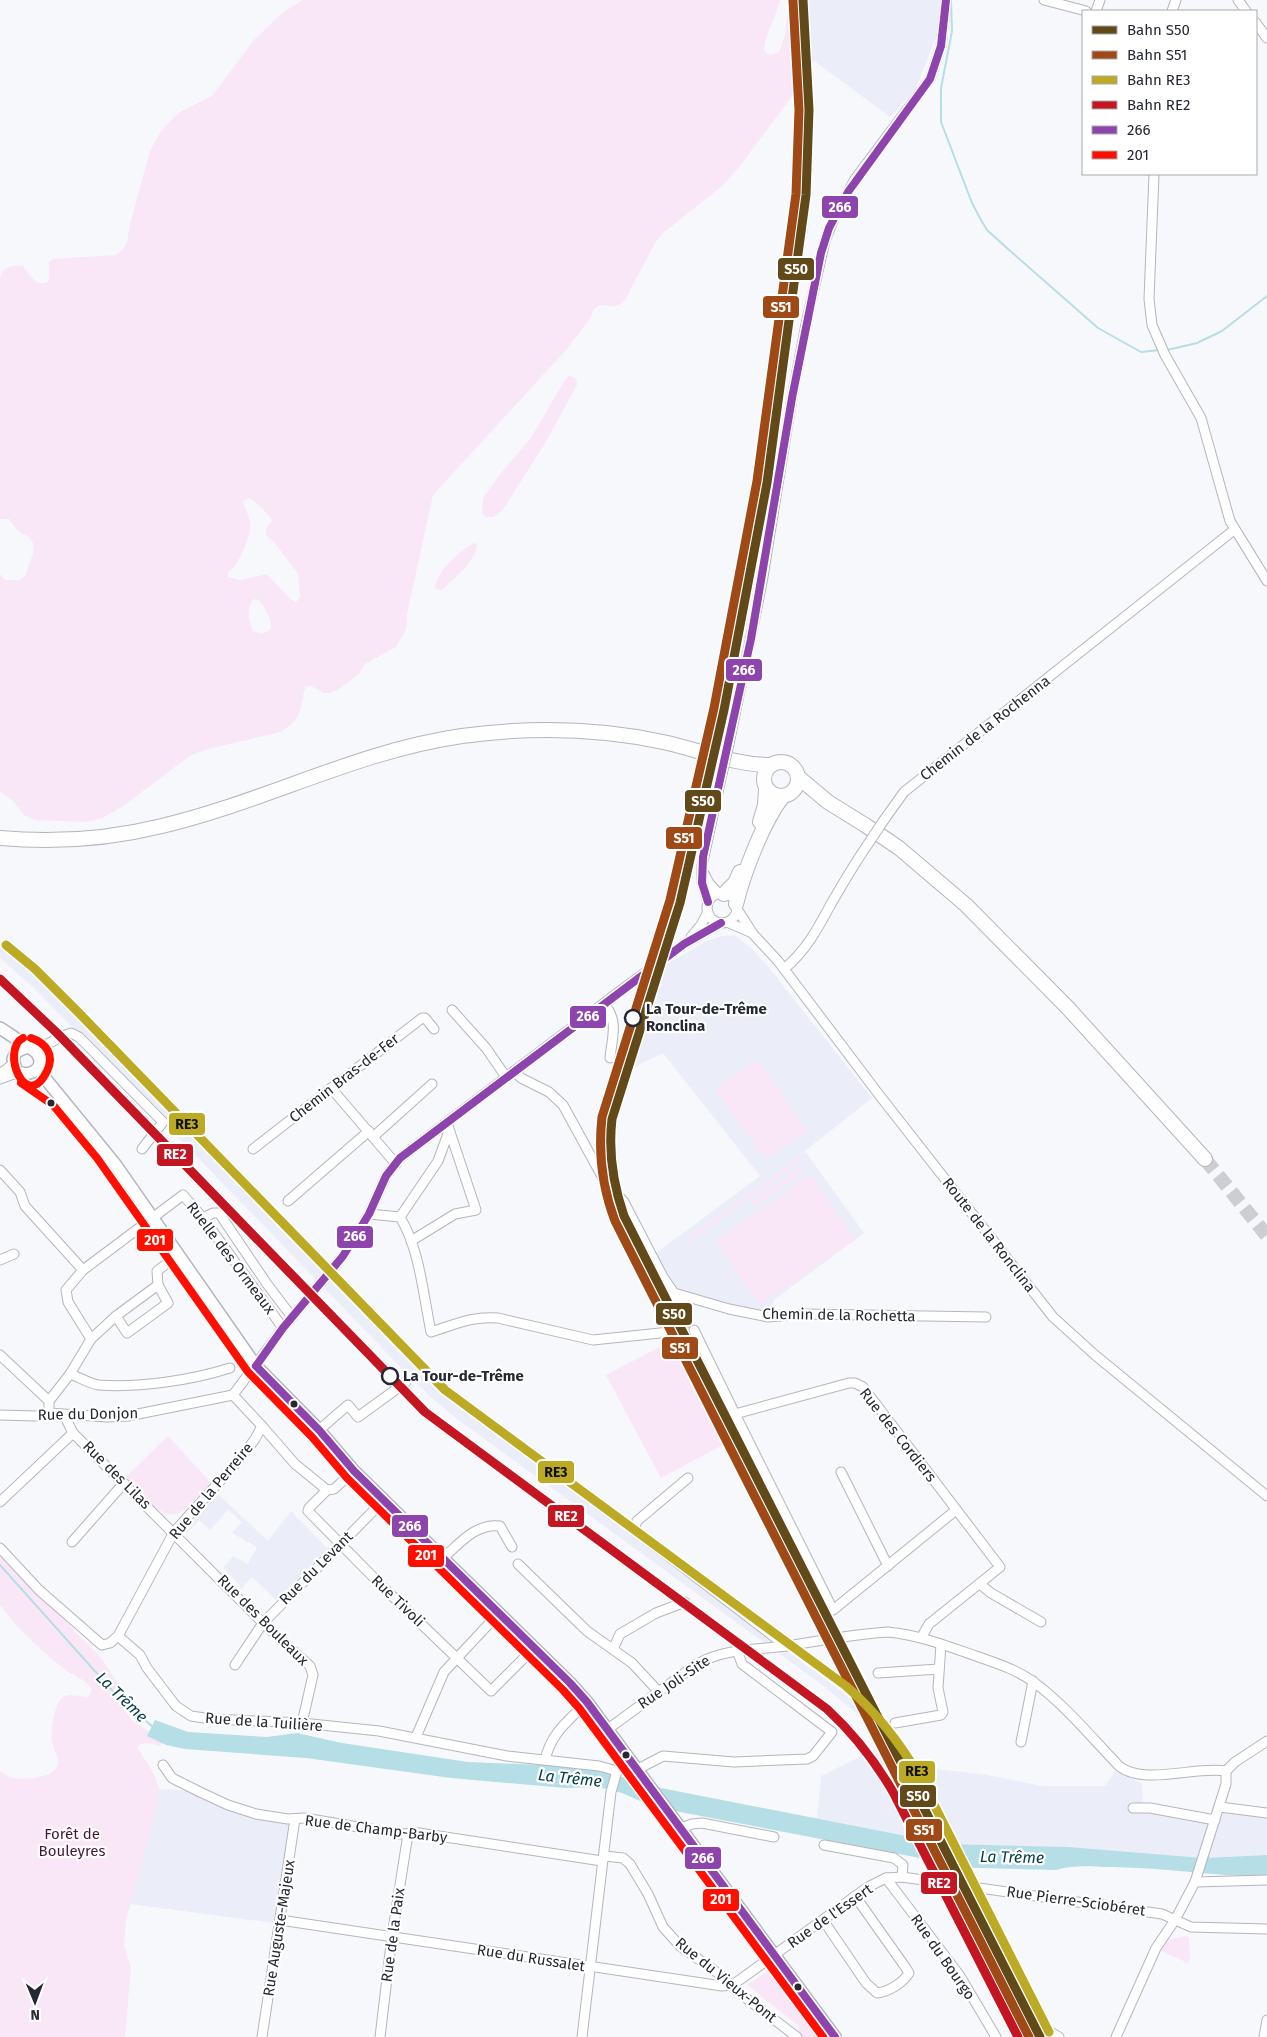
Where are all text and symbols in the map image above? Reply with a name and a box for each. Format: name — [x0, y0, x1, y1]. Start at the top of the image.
legend — [1082, 10, 1257, 175]
text: Bahn S50 — [1127, 21, 1190, 39]
text: Bahn S51 — [1127, 46, 1187, 64]
text: Bahn RE3 — [1127, 71, 1190, 89]
text: Bahn RE2 — [1127, 96, 1190, 114]
text: 266 — [1127, 121, 1150, 139]
text: 201 — [1127, 146, 1149, 164]
line badge: 266 — [821, 195, 859, 219]
text: 266 — [828, 199, 852, 216]
line badge: S50 — [777, 257, 815, 281]
text: S50 — [784, 261, 808, 278]
line badge: S51 — [762, 295, 800, 319]
text: S51 — [770, 299, 792, 316]
line badge: 266 — [725, 658, 763, 682]
text: 266 — [732, 662, 756, 679]
street label: Chemin de la Rochenna — [916, 672, 1054, 784]
line badge: S50 — [684, 789, 722, 813]
text: S50 — [691, 793, 715, 810]
line badge: S51 — [665, 826, 703, 850]
text: S51 — [673, 830, 695, 847]
place label: La Tour-de-Trême Ronclina — [646, 1000, 767, 1035]
line badge: 266 — [569, 1005, 607, 1029]
text: 266 — [576, 1008, 600, 1025]
marker: La Tour-de-Trême Ronclina — [624, 1009, 642, 1027]
street label: Chemin Bras-de-Fer — [286, 1029, 403, 1126]
unlabelled marker — [46, 1098, 56, 1108]
line badge: RE3 — [168, 1112, 206, 1136]
text: RE3 — [175, 1116, 199, 1133]
line badge: RE2 — [156, 1143, 194, 1167]
text: RE2 — [163, 1146, 187, 1163]
street label: Route de la Ronclina — [939, 1174, 1039, 1296]
street label: Ruelle des Ormeaux — [183, 1198, 280, 1318]
line badge: 266 — [336, 1225, 374, 1249]
line badge: 201 — [136, 1228, 174, 1252]
text: 266 — [343, 1228, 367, 1245]
text: 201 — [144, 1232, 166, 1249]
line badge: S50 — [655, 1302, 693, 1326]
street label: Chemin de la Rochetta — [762, 1305, 916, 1325]
text: S50 — [662, 1306, 686, 1323]
line badge: S51 — [661, 1336, 699, 1360]
text: S51 — [669, 1340, 691, 1357]
marker: La Tour-de-Trême — [381, 1367, 399, 1385]
place label: La Tour-de-Trême — [403, 1367, 524, 1385]
street label: Rue des Cordiers — [856, 1384, 940, 1486]
unlabelled marker — [289, 1399, 299, 1409]
street label: Rue du Donjon — [38, 1404, 138, 1424]
street label: Rue des Lilas — [79, 1437, 155, 1513]
street label: Rue de la Perreire — [165, 1439, 257, 1543]
line badge: RE3 — [537, 1460, 575, 1484]
text: RE3 — [544, 1464, 568, 1481]
line badge: RE2 — [547, 1504, 585, 1528]
text: RE2 — [554, 1508, 578, 1525]
line badge: 266 — [391, 1514, 429, 1538]
text: 266 — [398, 1518, 422, 1535]
street label: Rue du Levant — [276, 1527, 357, 1608]
line badge: 201 — [407, 1544, 445, 1568]
text: 201 — [415, 1547, 437, 1564]
street label: Rue des Bouleaux — [214, 1571, 313, 1670]
street label: Rue Tivoli — [368, 1571, 428, 1631]
street label: Rue Joli-Site — [635, 1651, 713, 1713]
water label: La Trême — [92, 1668, 152, 1726]
street label: Rue de la Tuilière — [205, 1709, 323, 1735]
unlabelled marker — [621, 1750, 631, 1760]
line badge: RE3 — [898, 1760, 936, 1784]
text: RE3 — [905, 1763, 929, 1780]
water label: La Trême — [537, 1765, 603, 1791]
line badge: S50 — [899, 1784, 937, 1808]
text: S50 — [906, 1788, 930, 1805]
street label: Rue de Champ-Barby — [304, 1811, 449, 1847]
line badge: S51 — [905, 1818, 943, 1842]
text: S51 — [913, 1822, 935, 1839]
park label: Forêt de Bouleyres — [39, 1825, 105, 1860]
line badge: 266 — [684, 1846, 722, 1870]
water label: La Trême — [980, 1847, 1044, 1867]
text: 266 — [691, 1850, 715, 1867]
street label: Rue Auguste-Majeux — [259, 1858, 299, 1998]
line badge: RE2 — [920, 1871, 958, 1895]
text: RE2 — [927, 1875, 951, 1892]
street label: Rue de l'Essert — [784, 1880, 876, 1952]
street label: Rue Pierre-Sciobéret — [1005, 1882, 1147, 1920]
street label: Rue de la Paix — [377, 1886, 409, 1983]
line badge: 201 — [702, 1888, 740, 1912]
text: 201 — [710, 1891, 732, 1908]
street label: Rue du Bourgo — [907, 1911, 979, 2003]
street label: Rue du Vieux-Pont — [672, 1934, 781, 2027]
street label: Rue du Russalet — [476, 1941, 587, 1976]
north arrow — [10, 1977, 60, 2027]
unlabelled marker — [793, 1982, 803, 1992]
text: N — [30, 2006, 40, 2023]

